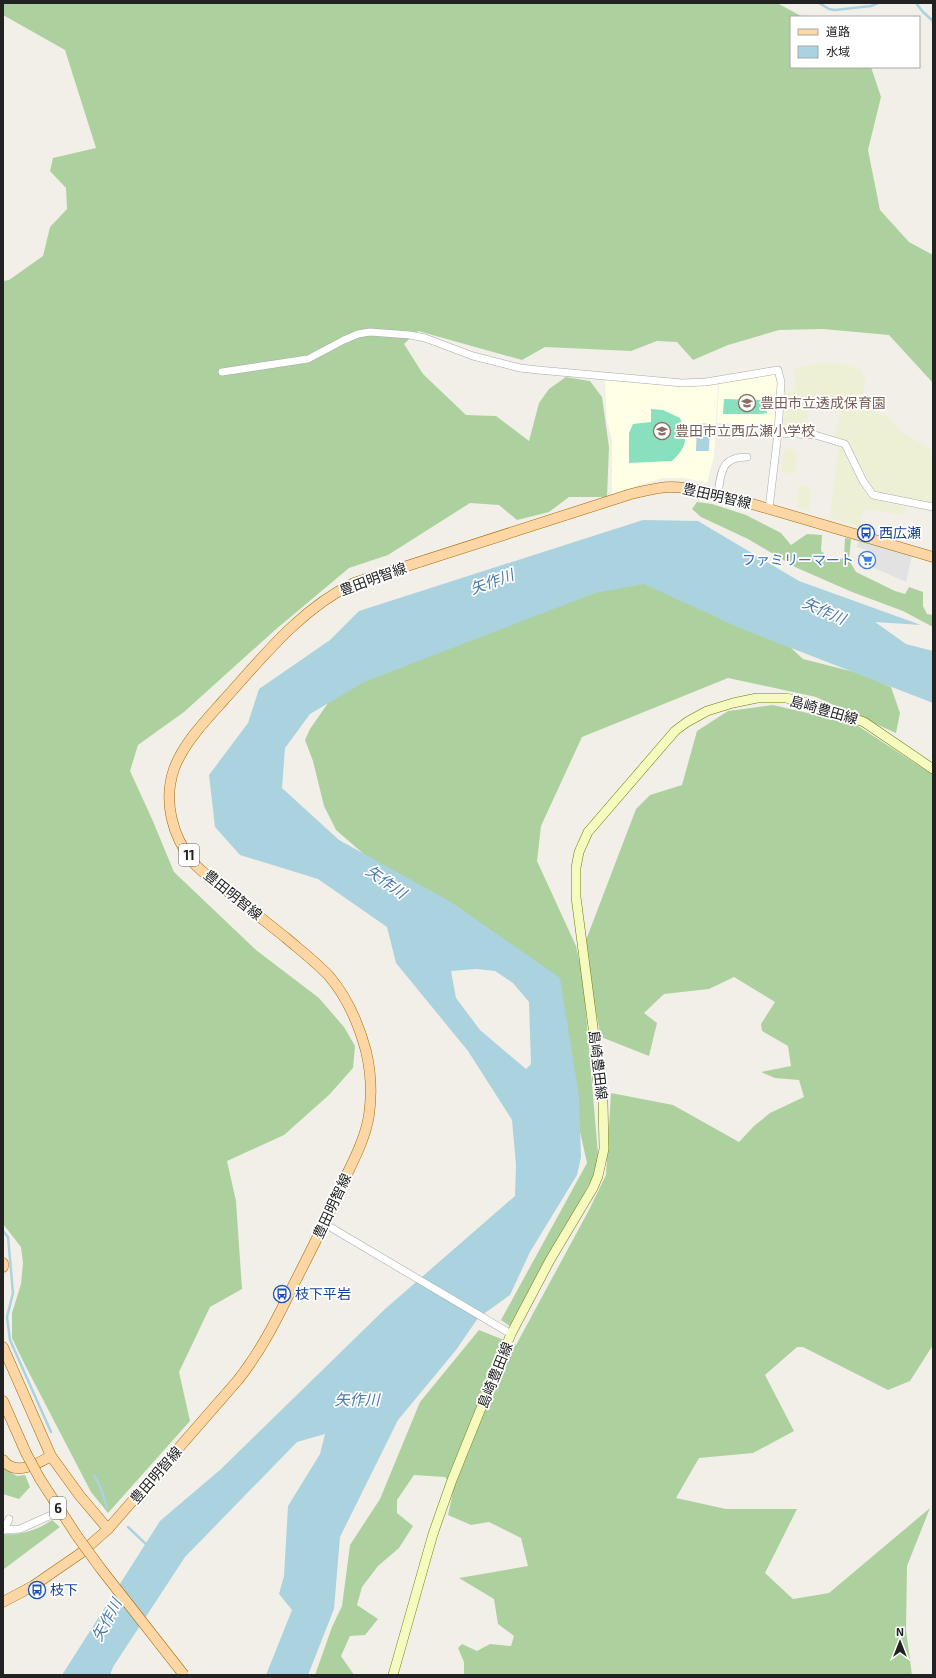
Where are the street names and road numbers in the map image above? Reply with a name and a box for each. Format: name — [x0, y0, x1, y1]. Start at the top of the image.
street label: 豊田明智線 — [681, 479, 753, 512]
street label: 豊田明智線 — [337, 559, 409, 598]
street label: 島崎豊田線 — [788, 692, 860, 727]
road number: 11 — [179, 844, 199, 866]
street label: 豊田明智線 — [201, 866, 266, 923]
street label: 島崎豊田線 — [586, 1029, 611, 1101]
street label: 豊田明智線 — [309, 1170, 354, 1241]
street label: 島崎豊田線 — [474, 1339, 516, 1410]
street label: 豊田明智線 — [126, 1443, 185, 1507]
road number: 6 — [50, 1497, 66, 1519]

